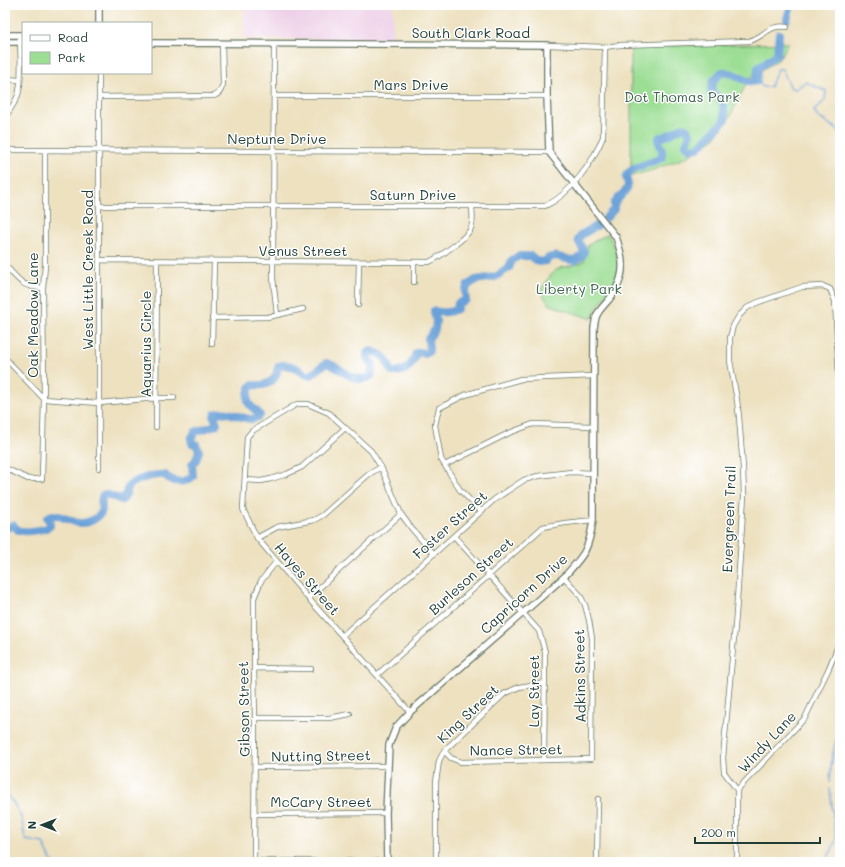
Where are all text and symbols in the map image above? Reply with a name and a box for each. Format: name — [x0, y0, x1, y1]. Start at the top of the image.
legend — [22, 22, 152, 74]
street label: South Clark Road — [412, 23, 530, 42]
text: Road — [58, 29, 88, 45]
text: Park — [58, 49, 85, 65]
street label: Mars Drive — [373, 75, 449, 94]
park label: Dot Thomas Park — [624, 87, 740, 106]
street label: Neptune Drive — [227, 129, 327, 148]
street label: Saturn Drive — [370, 185, 456, 204]
street label: West Little Creek Road — [78, 190, 97, 350]
street label: Venus Street — [259, 241, 347, 260]
street label: Oak Meadow Lane — [23, 252, 42, 378]
park label: Liberty Park — [536, 279, 622, 298]
street label: Aquarius Circle — [136, 290, 155, 398]
street label: Evergreen Trail — [717, 465, 740, 573]
street label: Foster Street — [408, 486, 491, 563]
street label: Burleson Street — [424, 533, 517, 619]
street label: Hayes Street — [271, 538, 344, 619]
street label: Capricorn Drive — [476, 549, 571, 638]
street label: Adkins Street — [569, 629, 590, 723]
street label: Lay Street — [524, 655, 543, 727]
street label: Gibson Street — [233, 661, 254, 757]
street label: King Street — [433, 680, 503, 747]
street label: Windy Lane — [733, 707, 800, 776]
street label: Nance Street — [469, 739, 563, 760]
street label: Nutting Street — [271, 745, 371, 766]
street label: McCary Street — [270, 792, 372, 811]
north arrow — [22, 805, 62, 845]
scale bar — [695, 819, 820, 845]
text: N — [24, 821, 39, 829]
text: 200 m — [701, 824, 736, 840]

